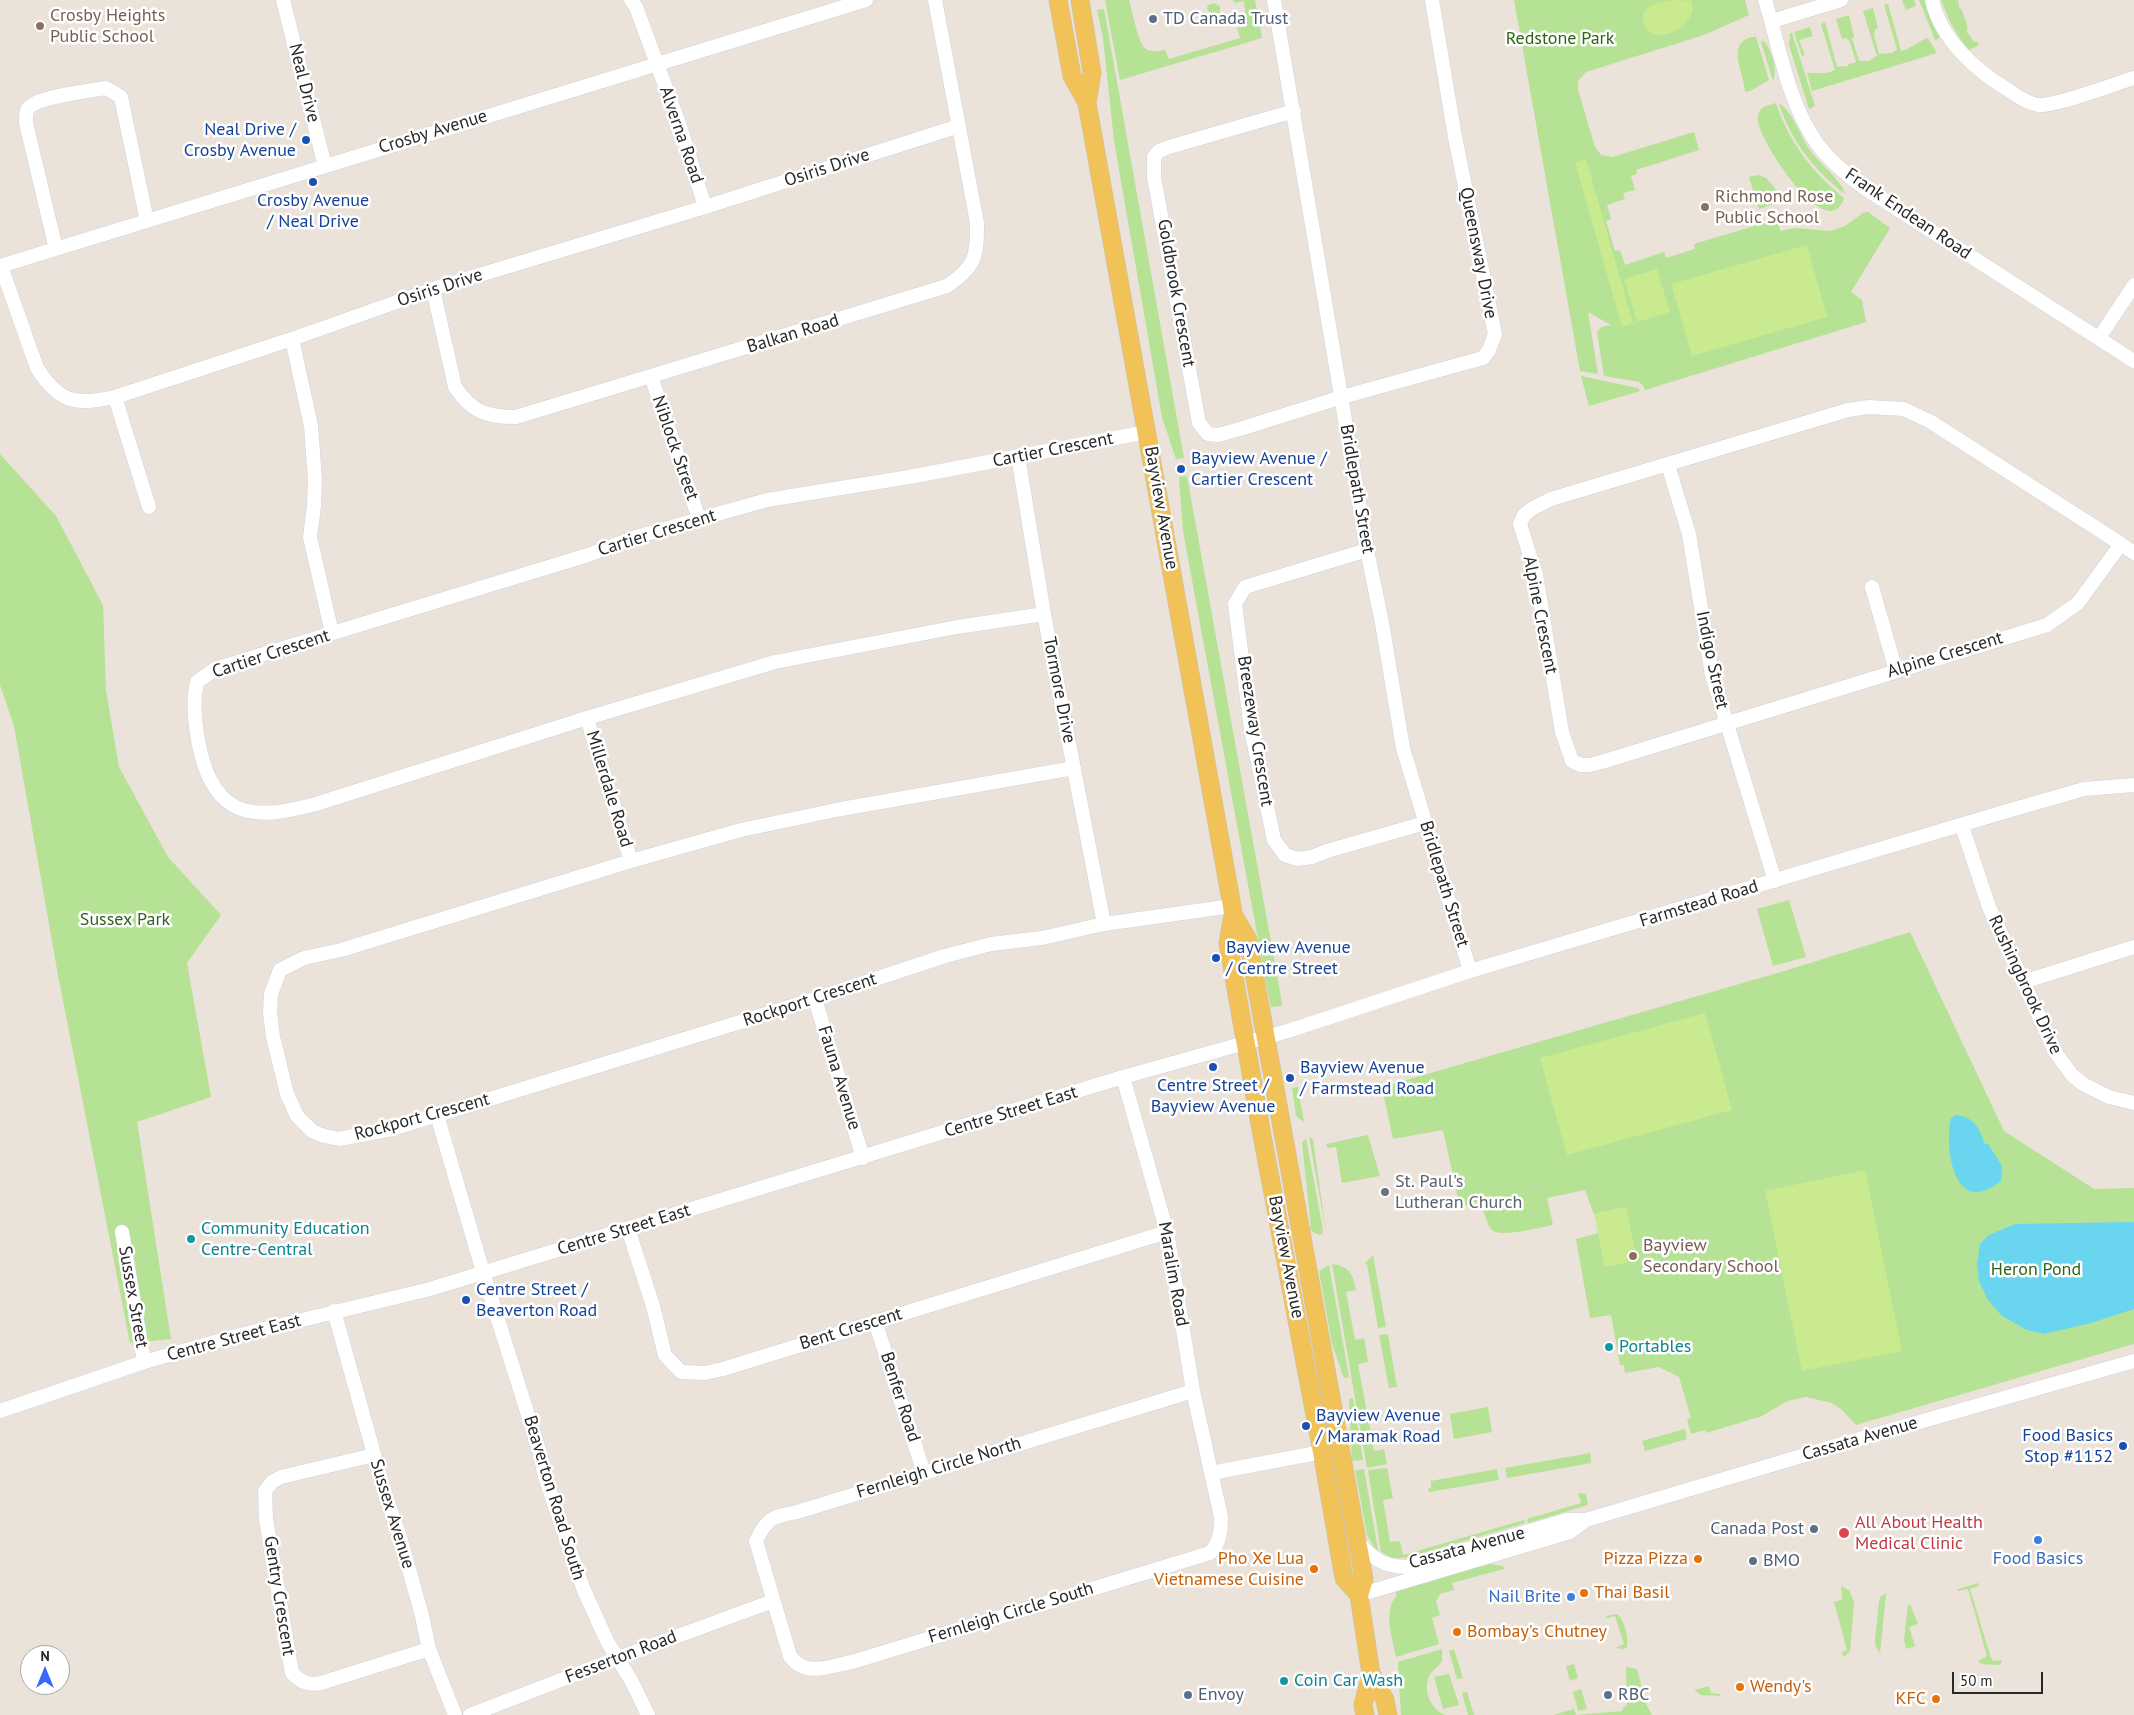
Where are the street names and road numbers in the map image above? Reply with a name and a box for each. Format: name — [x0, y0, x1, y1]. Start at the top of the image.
street label: Neal Drive — [284, 41, 324, 125]
street label: Alverna Road — [654, 84, 708, 186]
street label: Crosby Avenue — [376, 105, 490, 159]
street label: Osiris Drive — [782, 144, 872, 192]
street label: Frank Endean Road — [1841, 164, 1975, 264]
street label: Queensway Drive — [1455, 186, 1501, 320]
street label: Goldbrook Crescent — [1152, 217, 1200, 369]
street label: Osiris Drive — [395, 264, 485, 312]
street label: Balkan Road — [744, 310, 842, 358]
street label: Niblock Street — [647, 393, 703, 503]
street label: Bridlepath Street — [1335, 423, 1379, 555]
street label: Cartier Crescent — [991, 428, 1115, 472]
street label: Bayview Avenue — [1140, 445, 1182, 571]
street label: Cartier Crescent — [595, 505, 719, 561]
street label: Alpine Crescent — [1518, 554, 1562, 676]
street label: Indigo Street — [1691, 609, 1733, 711]
street label: Cartier Crescent — [210, 625, 332, 683]
street label: Alpine Crescent — [1885, 627, 2005, 683]
street label: Tormore Drive — [1038, 635, 1080, 745]
street label: Breezeway Crescent — [1232, 654, 1278, 808]
street label: Millerdale Road — [581, 728, 637, 850]
street label: Bridlepath Street — [1415, 818, 1473, 950]
street label: Farmstead Road — [1637, 876, 1761, 932]
street label: Rushingbrook Drive — [1983, 912, 2067, 1058]
street label: Rockport Crescent — [741, 968, 879, 1032]
street label: Fauna Avenue — [813, 1023, 865, 1133]
street label: Centre Street East — [942, 1082, 1080, 1142]
street label: Rockport Crescent — [352, 1089, 492, 1145]
street label: Bayview Avenue — [1264, 1194, 1308, 1320]
street label: Centre Street East — [555, 1200, 693, 1260]
street label: Maralim Road — [1153, 1220, 1193, 1328]
street label: Sussex Street — [113, 1244, 153, 1350]
street label: Bent Crescent — [797, 1303, 905, 1355]
street label: Centre Street East — [165, 1310, 303, 1366]
street label: Benfer Road — [875, 1349, 925, 1445]
street label: Cassata Avenue — [1800, 1412, 1920, 1466]
street label: Beaverton Road South — [519, 1413, 589, 1583]
street label: Fernleigh Circle North — [854, 1433, 1024, 1503]
street label: Sussex Avenue — [365, 1457, 419, 1571]
street label: Cassata Avenue — [1407, 1522, 1527, 1574]
street label: Gentry Crescent — [259, 1535, 299, 1657]
street label: Fernleigh Circle South — [926, 1578, 1096, 1648]
street label: Fesserton Road — [562, 1626, 680, 1688]

